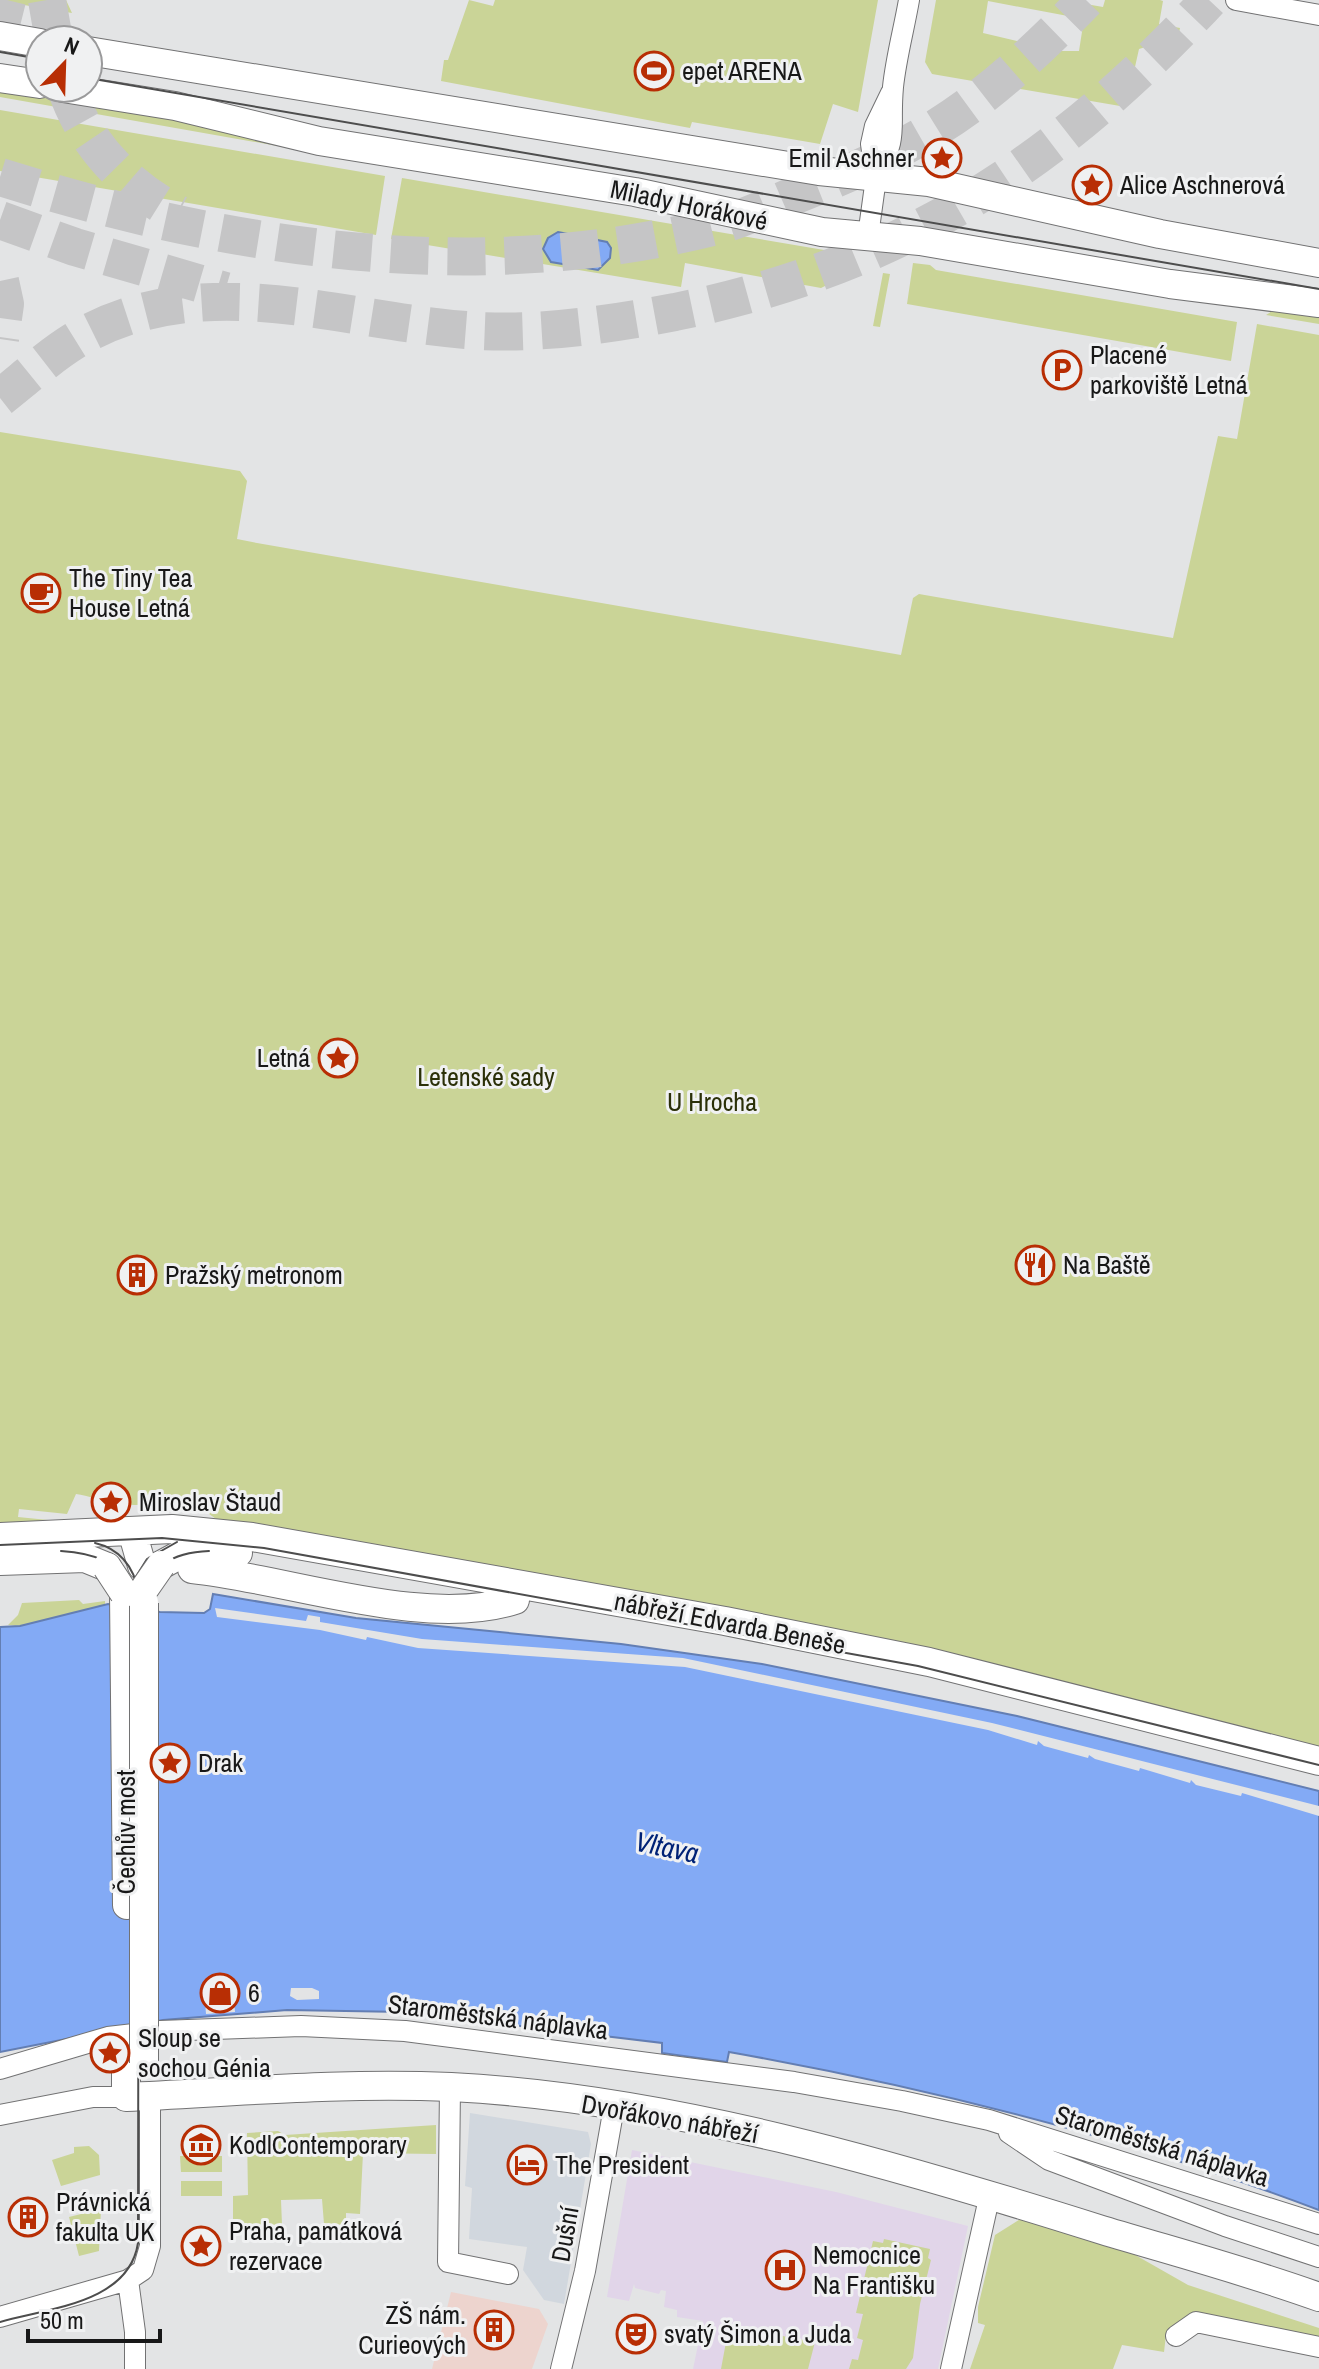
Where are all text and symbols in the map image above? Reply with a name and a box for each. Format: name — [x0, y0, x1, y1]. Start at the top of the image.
north arrow — [24, 24, 104, 104]
text: N — [60, 29, 84, 62]
sports icon: epet ARENA — [633, 50, 675, 92]
place label: epet ARENA — [682, 53, 802, 88]
place icon: Emil Aschner — [921, 137, 963, 179]
place label: Emil Aschner — [788, 140, 914, 175]
place icon: Alice Aschnerová — [1071, 164, 1113, 206]
place label: Alice Aschnerová — [1119, 167, 1285, 202]
street label: Milady Horákové — [607, 171, 771, 238]
place label: Placené parkoviště Letná — [1090, 337, 1248, 402]
parking icon: Placené parkoviště Letná — [1041, 349, 1083, 391]
place label: The Tiny Tea House Letná — [69, 560, 192, 625]
cafe icon: The Tiny Tea House Letná — [20, 572, 62, 614]
place icon: Letná — [317, 1037, 359, 1079]
place label: Letná — [257, 1040, 310, 1075]
park label: Letenské sady — [417, 1059, 555, 1094]
park label: U Hrocha — [667, 1084, 757, 1119]
restaurant icon: Na Baště — [1014, 1244, 1056, 1286]
place label: Na Baště — [1063, 1247, 1151, 1282]
building icon: Pražský metronom — [116, 1254, 158, 1296]
place label: Pražský metronom — [165, 1257, 343, 1292]
place icon: Miroslav Štaud — [90, 1481, 132, 1523]
place label: Miroslav Štaud — [139, 1484, 281, 1519]
street label: nábřeží Edvarda Beneše — [612, 1583, 849, 1662]
place icon: Drak — [149, 1742, 191, 1784]
place label: Drak — [198, 1745, 243, 1780]
street label: Čechův most — [108, 1770, 143, 1894]
water label: Vltava — [632, 1822, 702, 1872]
shop icon: 6 — [199, 1972, 241, 2014]
place label: 6 — [248, 1975, 260, 2010]
street label: Staroměstská náplavka — [386, 1986, 610, 2047]
place label: Sloup se sochou Génia — [138, 2020, 271, 2085]
place icon: Sloup se sochou Génia — [89, 2032, 131, 2074]
street label: Dvořákovo nábřeží — [579, 2086, 762, 2151]
street label: Staroměstská náplavka — [1051, 2096, 1273, 2195]
museum icon: KodlContemporary — [180, 2124, 222, 2166]
place label: KodlContemporary — [229, 2127, 407, 2162]
hotel icon: The President — [506, 2144, 548, 2186]
place label: The President — [555, 2147, 689, 2182]
place label: Právnická fakulta UK — [56, 2184, 154, 2249]
building icon: Právnická fakulta UK — [7, 2196, 49, 2238]
street label: Dušní — [542, 2202, 587, 2264]
place label: Praha, památková rezervace — [229, 2213, 402, 2278]
place icon: Praha, památková rezervace — [180, 2225, 222, 2267]
place label: Nemocnice Na Františku — [813, 2237, 935, 2302]
hospital icon: Nemocnice Na Františku — [764, 2249, 806, 2291]
scale bar — [28, 2293, 160, 2343]
place label: ZŠ nám. Curieových — [358, 2297, 466, 2362]
text: 50 m — [40, 2304, 84, 2336]
building icon: ZŠ nám. Curieových — [473, 2309, 515, 2351]
theatre icon: svatý Šimon a Juda — [615, 2313, 657, 2355]
place label: svatý Šimon a Juda — [664, 2316, 851, 2351]

